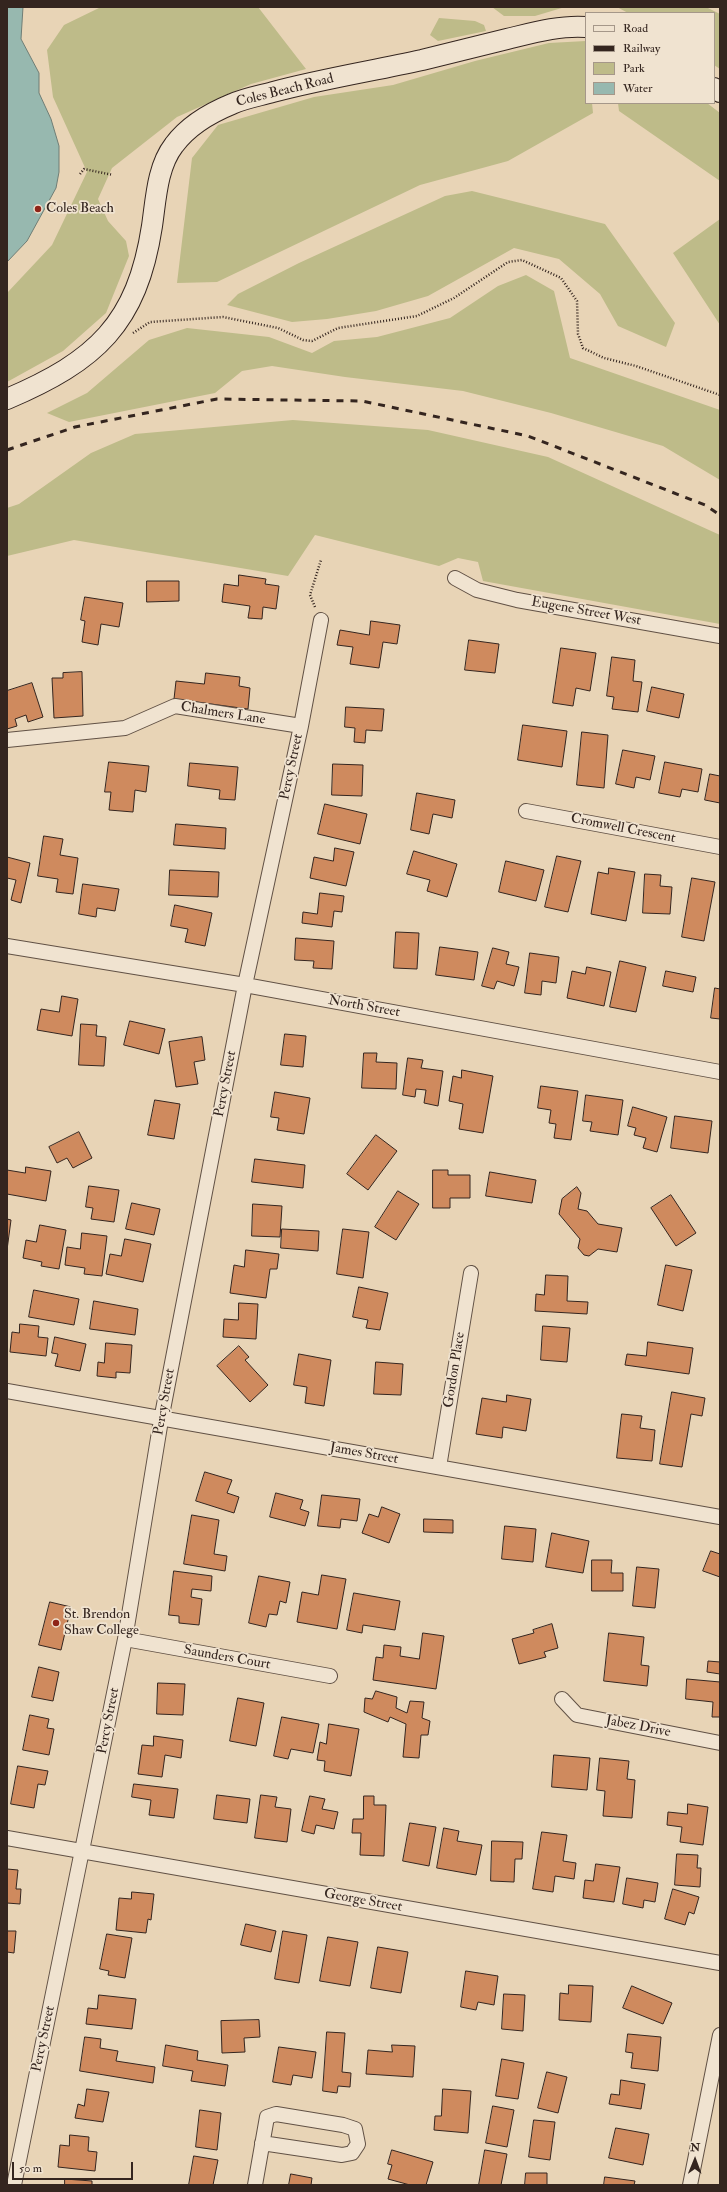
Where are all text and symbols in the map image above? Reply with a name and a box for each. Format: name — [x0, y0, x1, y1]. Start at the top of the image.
legend — [585, 12, 715, 104]
text: Road — [623, 21, 648, 36]
text: Railway — [623, 41, 660, 56]
text: Park — [623, 61, 645, 76]
street label: Coles Beach Road — [234, 71, 336, 111]
text: Water — [623, 81, 652, 96]
place label: Coles Beach — [46, 201, 114, 217]
marker: Coles Beach — [33, 204, 43, 214]
street label: Eugene Street West — [530, 594, 642, 630]
street label: Chalmers Lane — [179, 699, 267, 729]
street label: Percy Street — [277, 732, 307, 802]
street label: Cromwell Crescent — [569, 811, 677, 847]
street label: North Street — [327, 992, 401, 1022]
street label: Percy Street — [211, 1049, 241, 1119]
street label: Gordon Place — [441, 1331, 469, 1409]
street label: Percy Street — [151, 1367, 179, 1437]
street label: James Street — [328, 1440, 400, 1468]
place label: St. Brendon Shaw College — [64, 1607, 139, 1640]
marker: St. Brendon Shaw College — [51, 1618, 61, 1628]
street label: Saunders Court — [182, 1642, 272, 1674]
street label: Percy Street — [94, 1686, 124, 1756]
street label: Jabez Drive — [604, 1712, 672, 1742]
street label: George Street — [323, 1886, 403, 1916]
street label: Percy Street — [29, 2004, 59, 2074]
north arrow — [675, 2140, 715, 2180]
text: N — [690, 2141, 700, 2154]
scale bar — [14, 2154, 135, 2180]
text: 50 m — [19, 2161, 42, 2176]

